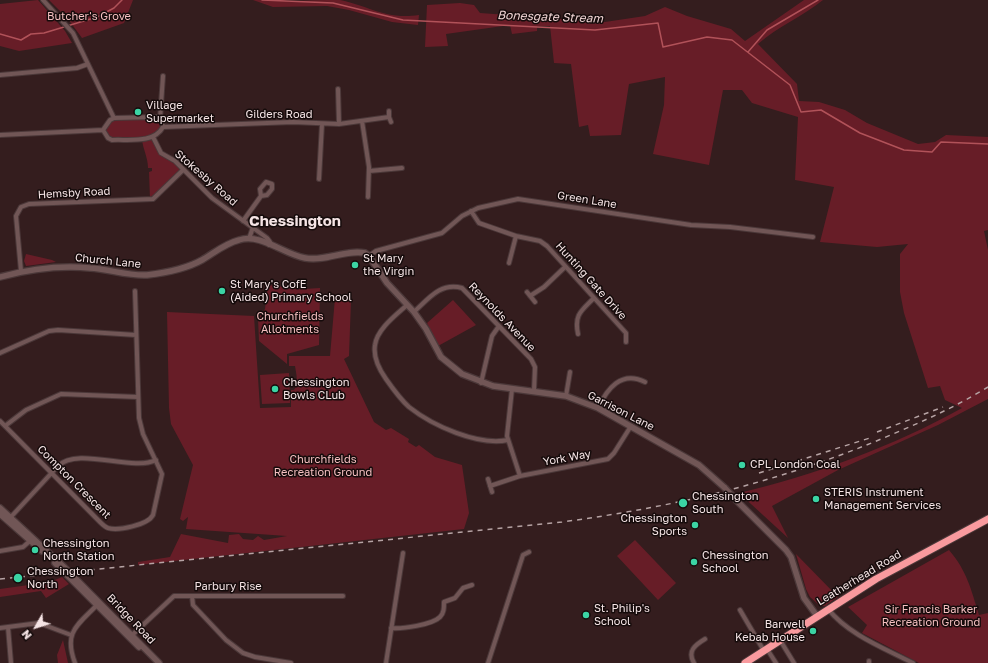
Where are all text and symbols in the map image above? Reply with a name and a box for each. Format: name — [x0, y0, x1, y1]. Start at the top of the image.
water label: Bonesgate Stream — [497, 8, 603, 26]
park label: Butcher's Grove — [47, 10, 131, 24]
place label: Village Supermarket — [146, 99, 214, 125]
marker: Village Supermarket — [133, 107, 143, 117]
street label: Gilders Road — [245, 108, 313, 122]
street label: Stokesby Road — [172, 147, 240, 209]
street label: Hemsby Road — [37, 185, 111, 201]
street label: Green Lane — [556, 189, 618, 211]
district label: Chessington — [249, 212, 341, 230]
street label: Hunting Gate Drive — [553, 239, 629, 323]
street label: Church Lane — [74, 251, 142, 271]
place label: St Mary the Virgin — [363, 252, 414, 278]
marker: St Mary the Virgin — [350, 260, 360, 270]
place label: St Mary's CofE (Aided) Primary School — [230, 278, 352, 304]
street label: Reynolds Avenue — [466, 280, 538, 354]
marker: St Mary's CofE (Aided) Primary School — [217, 286, 227, 296]
park label: Churchfields Allotments — [256, 310, 324, 336]
place label: Chessington Bowls CLub — [283, 376, 350, 402]
marker: Chessington Bowls CLub — [270, 384, 280, 394]
street label: Garrison Lane — [585, 389, 657, 433]
street label: Compton Crescent — [35, 443, 113, 521]
street label: York Way — [542, 447, 592, 469]
park label: Churchfields Recreation Ground — [274, 453, 372, 479]
place label: CPL London Coal — [750, 458, 840, 472]
marker: CPL London Coal — [737, 460, 747, 470]
place label: STERIS Instrument Management Services — [824, 486, 941, 512]
place label: Chessington South — [692, 490, 759, 516]
marker: STERIS Instrument Management Services — [811, 494, 821, 504]
marker: Chessington South — [677, 497, 689, 509]
place label: Chessington Sports — [620, 512, 687, 538]
marker: Chessington Sports — [690, 520, 700, 530]
place label: Chessington North Station — [43, 537, 114, 563]
marker: Chessington North Station — [30, 545, 40, 555]
street label: Leatherhead Road — [814, 548, 904, 608]
place label: Chessington School — [702, 549, 769, 575]
marker: Chessington School — [689, 557, 699, 567]
place label: Chessington North — [27, 565, 94, 591]
marker: Chessington North — [12, 572, 24, 584]
street label: Parbury Rise — [194, 580, 262, 594]
street label: Bridge Road — [104, 591, 158, 647]
place label: St. Philip's School — [594, 602, 650, 628]
park label: Sir Francis Barker Recreation Ground — [882, 603, 980, 629]
north arrow — [16, 607, 56, 647]
marker: St. Philip's School — [581, 610, 591, 620]
place label: Barwell Kebab House — [735, 618, 805, 644]
marker: Barwell Kebab House — [808, 626, 818, 636]
text: N — [19, 628, 34, 642]

